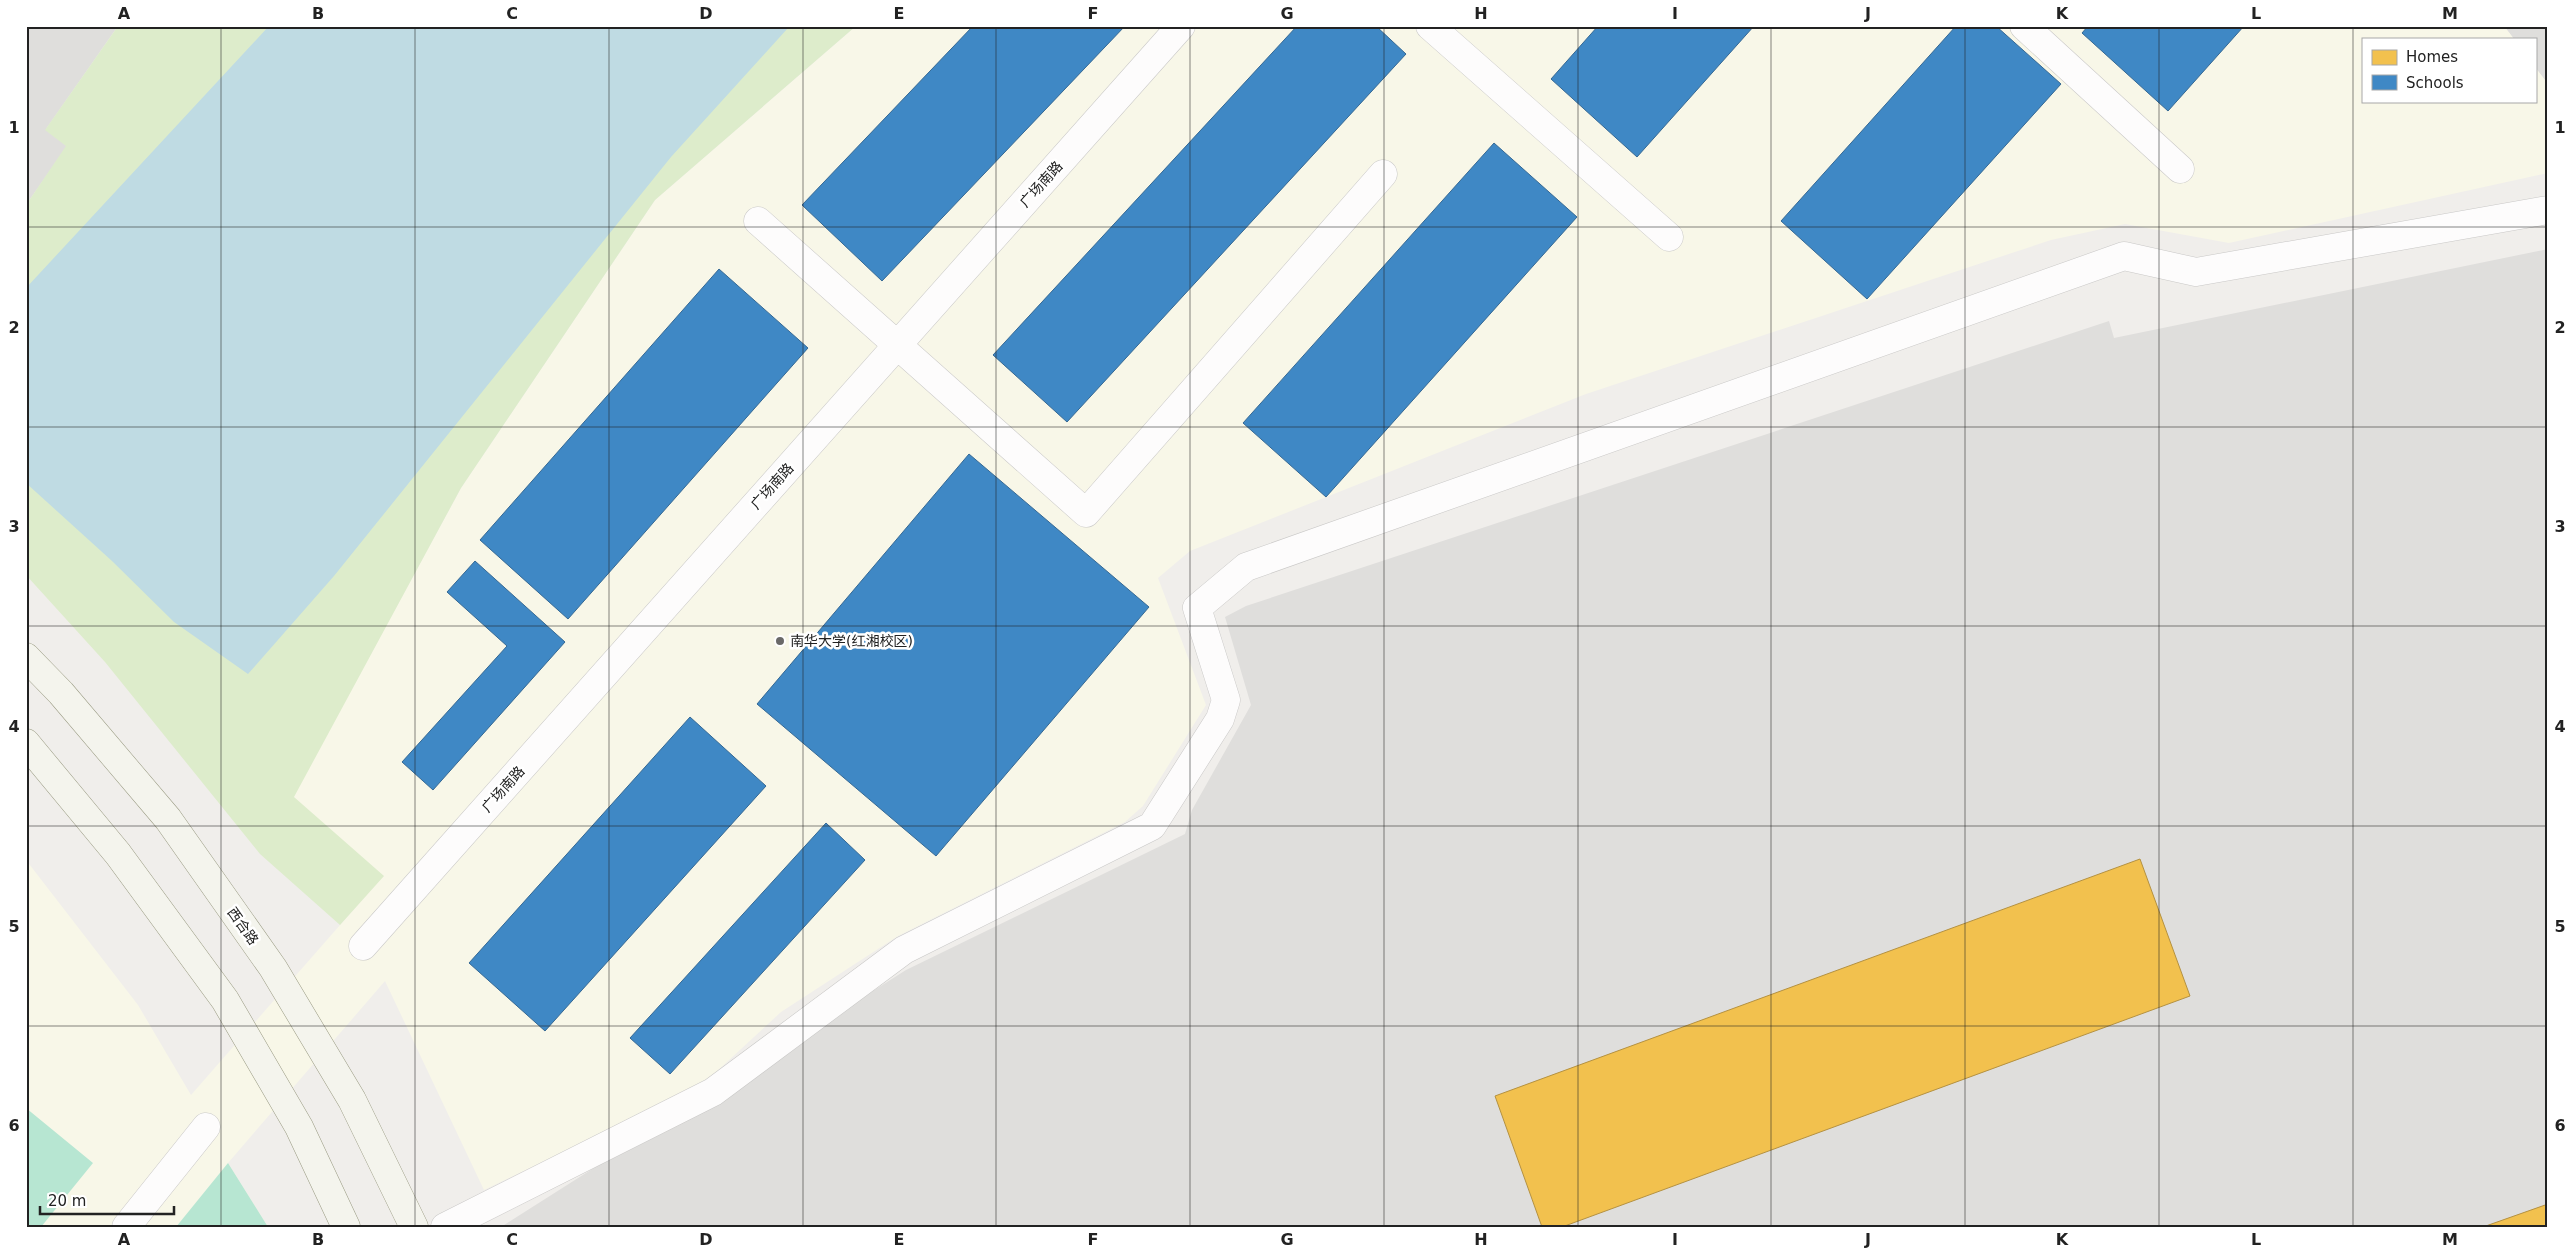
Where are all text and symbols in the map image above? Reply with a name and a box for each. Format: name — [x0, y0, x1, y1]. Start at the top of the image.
text: A — [118, 4, 131, 23]
text: B — [312, 4, 324, 23]
text: C — [506, 4, 518, 23]
text: D — [699, 4, 713, 23]
text: E — [894, 4, 904, 23]
text: F — [1088, 4, 1098, 23]
text: G — [1280, 4, 1294, 23]
text: H — [1474, 4, 1488, 23]
text: I — [1672, 4, 1678, 23]
text: J — [1864, 4, 1871, 23]
text: K — [2056, 4, 2069, 23]
text: L — [2251, 4, 2261, 23]
text: M — [2442, 4, 2458, 23]
legend — [2362, 38, 2536, 102]
text: Homes — [2406, 48, 2458, 66]
text: Schools — [2406, 74, 2464, 92]
text: 1 — [8, 118, 20, 137]
text: 1 — [2554, 118, 2566, 137]
street label: 广场南路 — [1016, 158, 1066, 210]
text: 2 — [8, 318, 20, 337]
text: 2 — [2554, 318, 2566, 337]
street label: 广场南路 — [747, 460, 797, 512]
text: 3 — [8, 517, 20, 536]
text: 3 — [2554, 517, 2566, 536]
place label: 南华大学(红湘校区) — [790, 633, 913, 649]
marker: 南华大学(红湘校区) — [774, 635, 786, 647]
text: 4 — [8, 717, 20, 736]
text: 4 — [2554, 717, 2566, 736]
street label: 广场南路 — [478, 763, 528, 815]
street label: 西合路 — [224, 904, 262, 948]
text: 5 — [8, 917, 20, 936]
text: 5 — [2554, 917, 2566, 936]
text: 6 — [8, 1116, 20, 1135]
text: 6 — [2554, 1116, 2566, 1135]
scale bar — [40, 1183, 174, 1215]
text: 20 m — [48, 1192, 86, 1210]
text: A — [118, 1230, 131, 1249]
text: B — [312, 1230, 324, 1249]
text: C — [506, 1230, 518, 1249]
text: D — [699, 1230, 713, 1249]
text: E — [894, 1230, 904, 1249]
text: F — [1088, 1230, 1098, 1249]
text: G — [1280, 1230, 1294, 1249]
text: H — [1474, 1230, 1488, 1249]
text: I — [1672, 1230, 1678, 1249]
text: J — [1864, 1230, 1871, 1249]
text: K — [2056, 1230, 2069, 1249]
text: L — [2251, 1230, 2261, 1249]
text: M — [2442, 1230, 2458, 1249]

